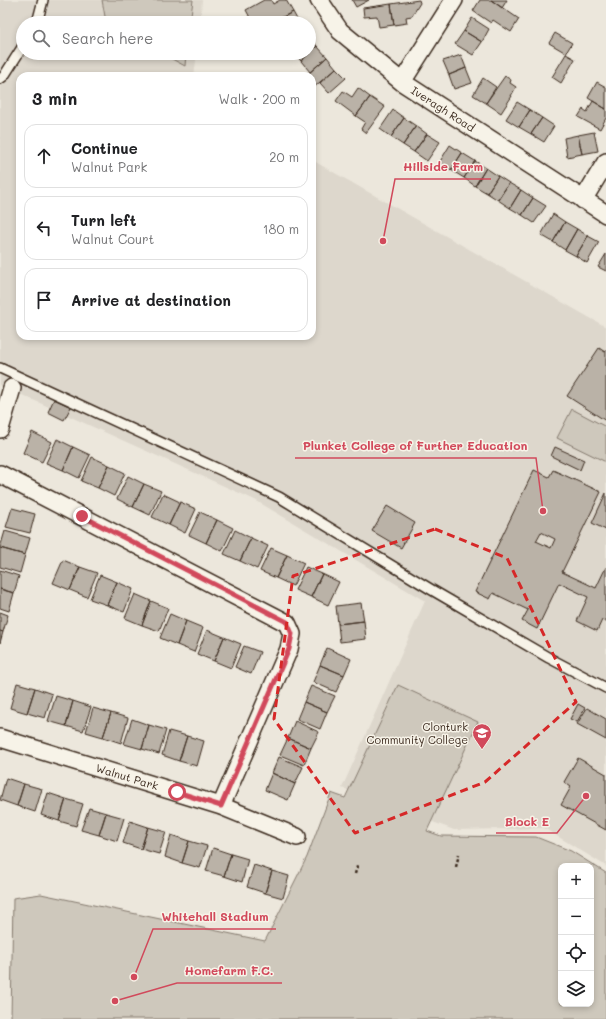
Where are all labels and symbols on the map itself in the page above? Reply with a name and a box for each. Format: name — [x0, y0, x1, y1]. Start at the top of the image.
street label: Iveragh Road — [408, 82, 478, 135]
callout: Hillside Farm — [395, 155, 491, 179]
text: Hillside Farm — [403, 158, 483, 174]
callout: Plunket College of Further Education — [295, 434, 536, 458]
text: Plunket College of Further Education — [303, 437, 527, 453]
route end — [73, 507, 91, 525]
place label: Clonturk Community College — [367, 719, 468, 747]
school or university icon: Clonturk Community College — [471, 722, 493, 750]
street label: Walnut Park — [94, 760, 160, 793]
route start — [168, 783, 186, 801]
callout: Block E — [496, 809, 557, 833]
text: Block E — [505, 813, 549, 829]
callout: Whitehall Stadium — [153, 905, 276, 929]
text: Whitehall Stadium — [161, 908, 269, 924]
callout: Homefarm F.C. — [177, 959, 282, 983]
text: Homefarm F.C. — [184, 962, 274, 978]

